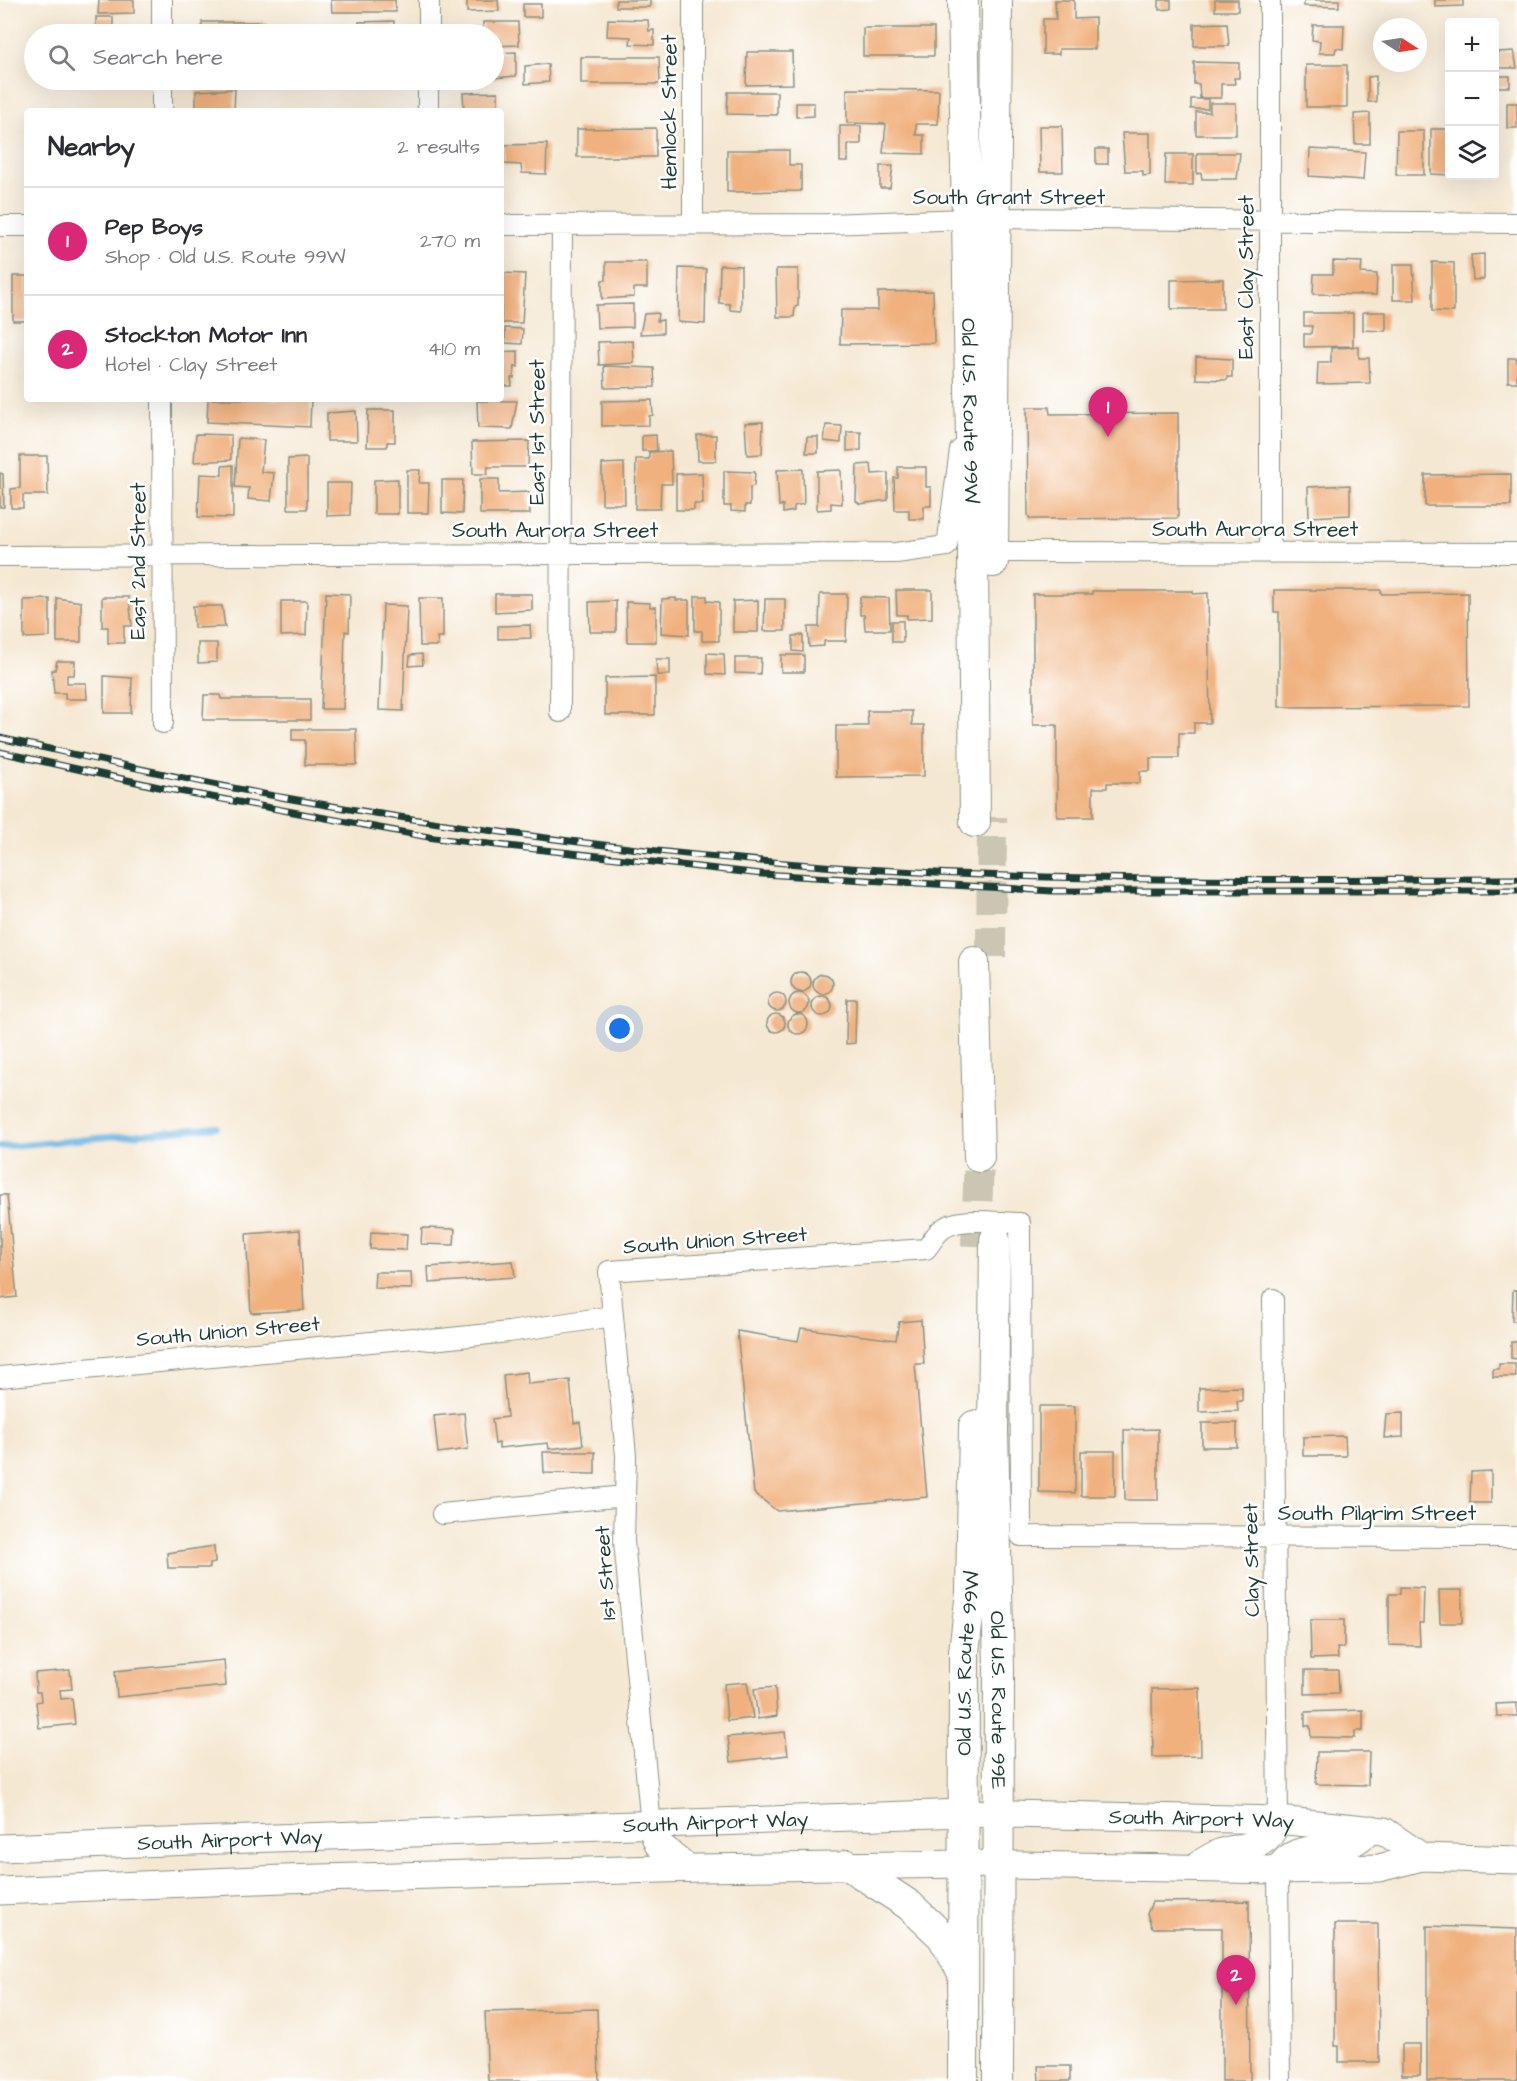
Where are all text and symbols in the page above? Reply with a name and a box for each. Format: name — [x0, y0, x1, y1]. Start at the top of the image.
north arrow — [1373, 18, 1427, 72]
map controls — [1445, 18, 1499, 180]
button: + — [1445, 18, 1499, 72]
search box — [24, 24, 504, 90]
street label: Hemlock Street — [655, 34, 684, 189]
icon: search — [45, 41, 78, 74]
text: Search here — [93, 42, 223, 73]
button: − — [1445, 72, 1499, 126]
button: layers — [1445, 126, 1499, 180]
text: Nearby — [48, 129, 135, 165]
text: 2 results — [397, 133, 480, 161]
street label: South Grant Street — [913, 183, 1106, 212]
street label: East Clay Street — [1232, 194, 1263, 359]
text: Pep Boys — [105, 212, 203, 243]
text: 1 — [66, 227, 69, 255]
text: 270 m — [420, 227, 480, 255]
text: Shop · Old U.S. Route 99W — [105, 243, 346, 271]
street label: Old U.S. Route 99W — [954, 318, 986, 504]
text: Stockton Motor Inn — [105, 320, 307, 351]
text: 2 — [62, 335, 73, 363]
text: 410 m — [428, 335, 480, 363]
text: Hotel · Clay Street — [105, 351, 277, 379]
street label: East 1st Street — [523, 359, 552, 505]
pin: 1 — [1088, 388, 1128, 437]
street label: East 2nd Street — [124, 482, 153, 640]
street label: South Aurora Street — [1152, 515, 1359, 544]
street label: South Aurora Street — [452, 516, 659, 545]
your location — [605, 1014, 634, 1043]
street label: South Union Street — [622, 1220, 808, 1261]
street label: South Union Street — [135, 1309, 322, 1354]
street label: South Pilgrim Street — [1278, 1499, 1477, 1530]
street label: Clay Street — [1236, 1502, 1269, 1617]
street label: 1st Street — [588, 1524, 623, 1621]
street label: Old U.S. Route 99W — [950, 1570, 986, 1756]
street label: Old U.S. Route 99E — [983, 1610, 1013, 1790]
street label: South Airport Way — [1108, 1802, 1296, 1839]
street label: South Airport Way — [622, 1805, 809, 1840]
street label: South Airport Way — [137, 1822, 324, 1858]
pin: 2 — [1216, 1956, 1256, 2005]

